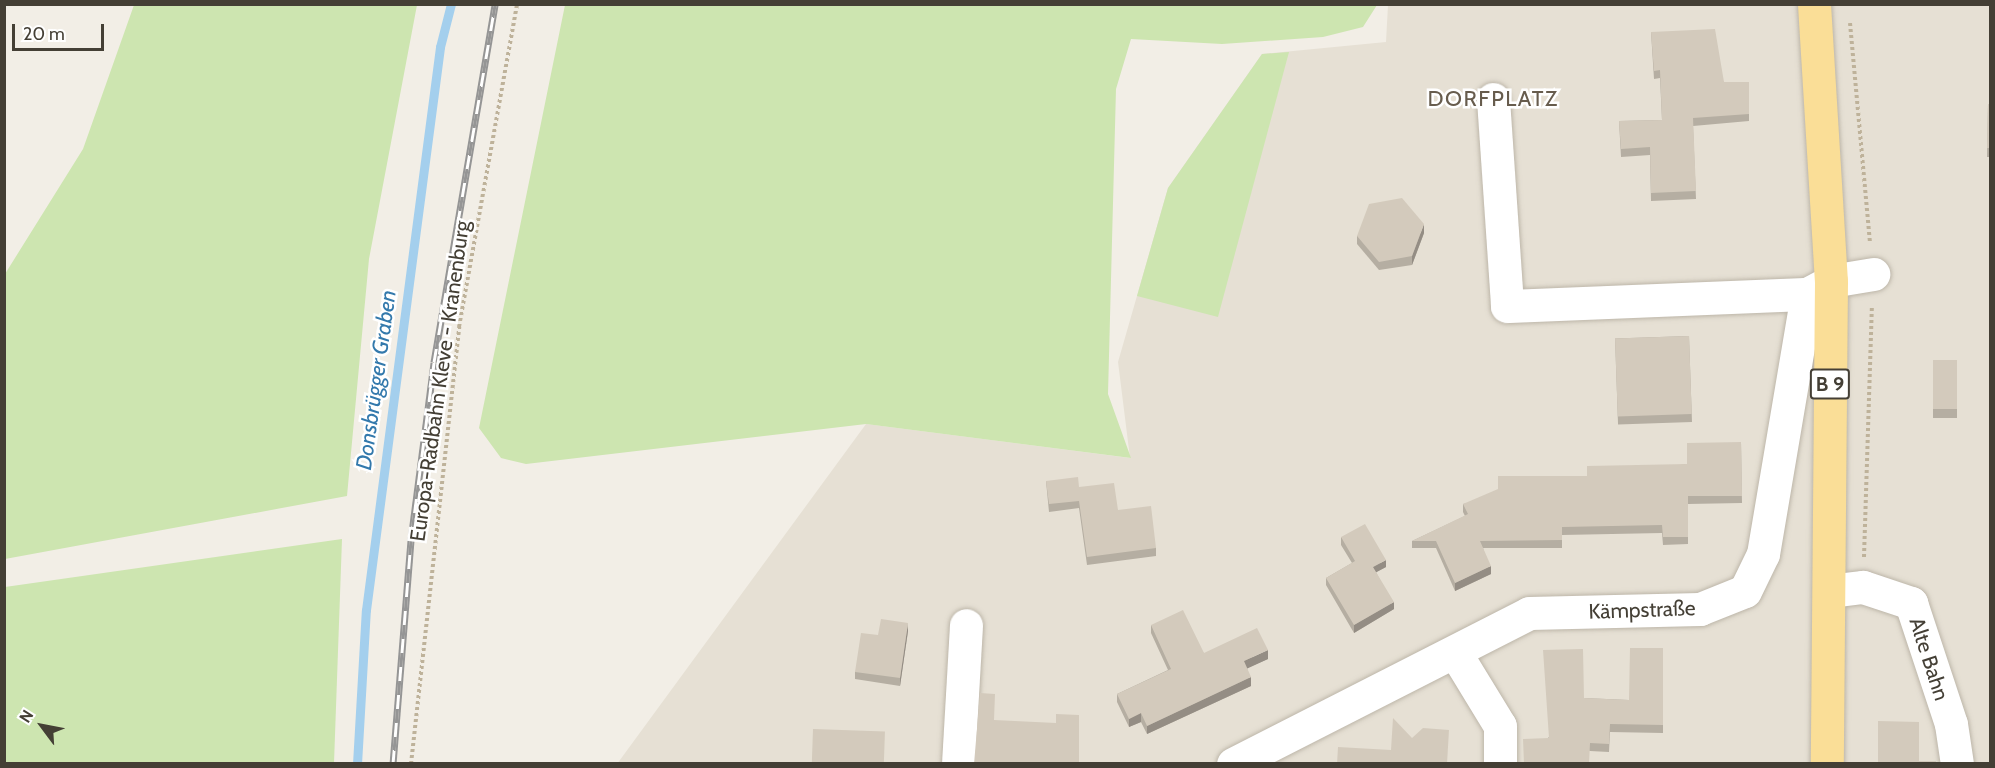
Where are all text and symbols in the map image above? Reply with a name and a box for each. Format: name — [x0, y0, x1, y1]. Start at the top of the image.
scale bar — [15, 12, 106, 50]
text: 20 m — [23, 23, 65, 45]
district label: DORFPLATZ — [1428, 86, 1558, 112]
street label: Europa-Radbahn Kleve - Kranenburg — [405, 219, 475, 543]
water label: Donsbrügger Graben — [350, 288, 402, 472]
road number: B 9 — [1809, 367, 1851, 401]
street label: Kämpstraße — [1588, 596, 1696, 624]
street label: Alte Bahn — [1904, 614, 1954, 704]
north arrow — [12, 696, 72, 756]
text: N — [15, 706, 37, 726]

